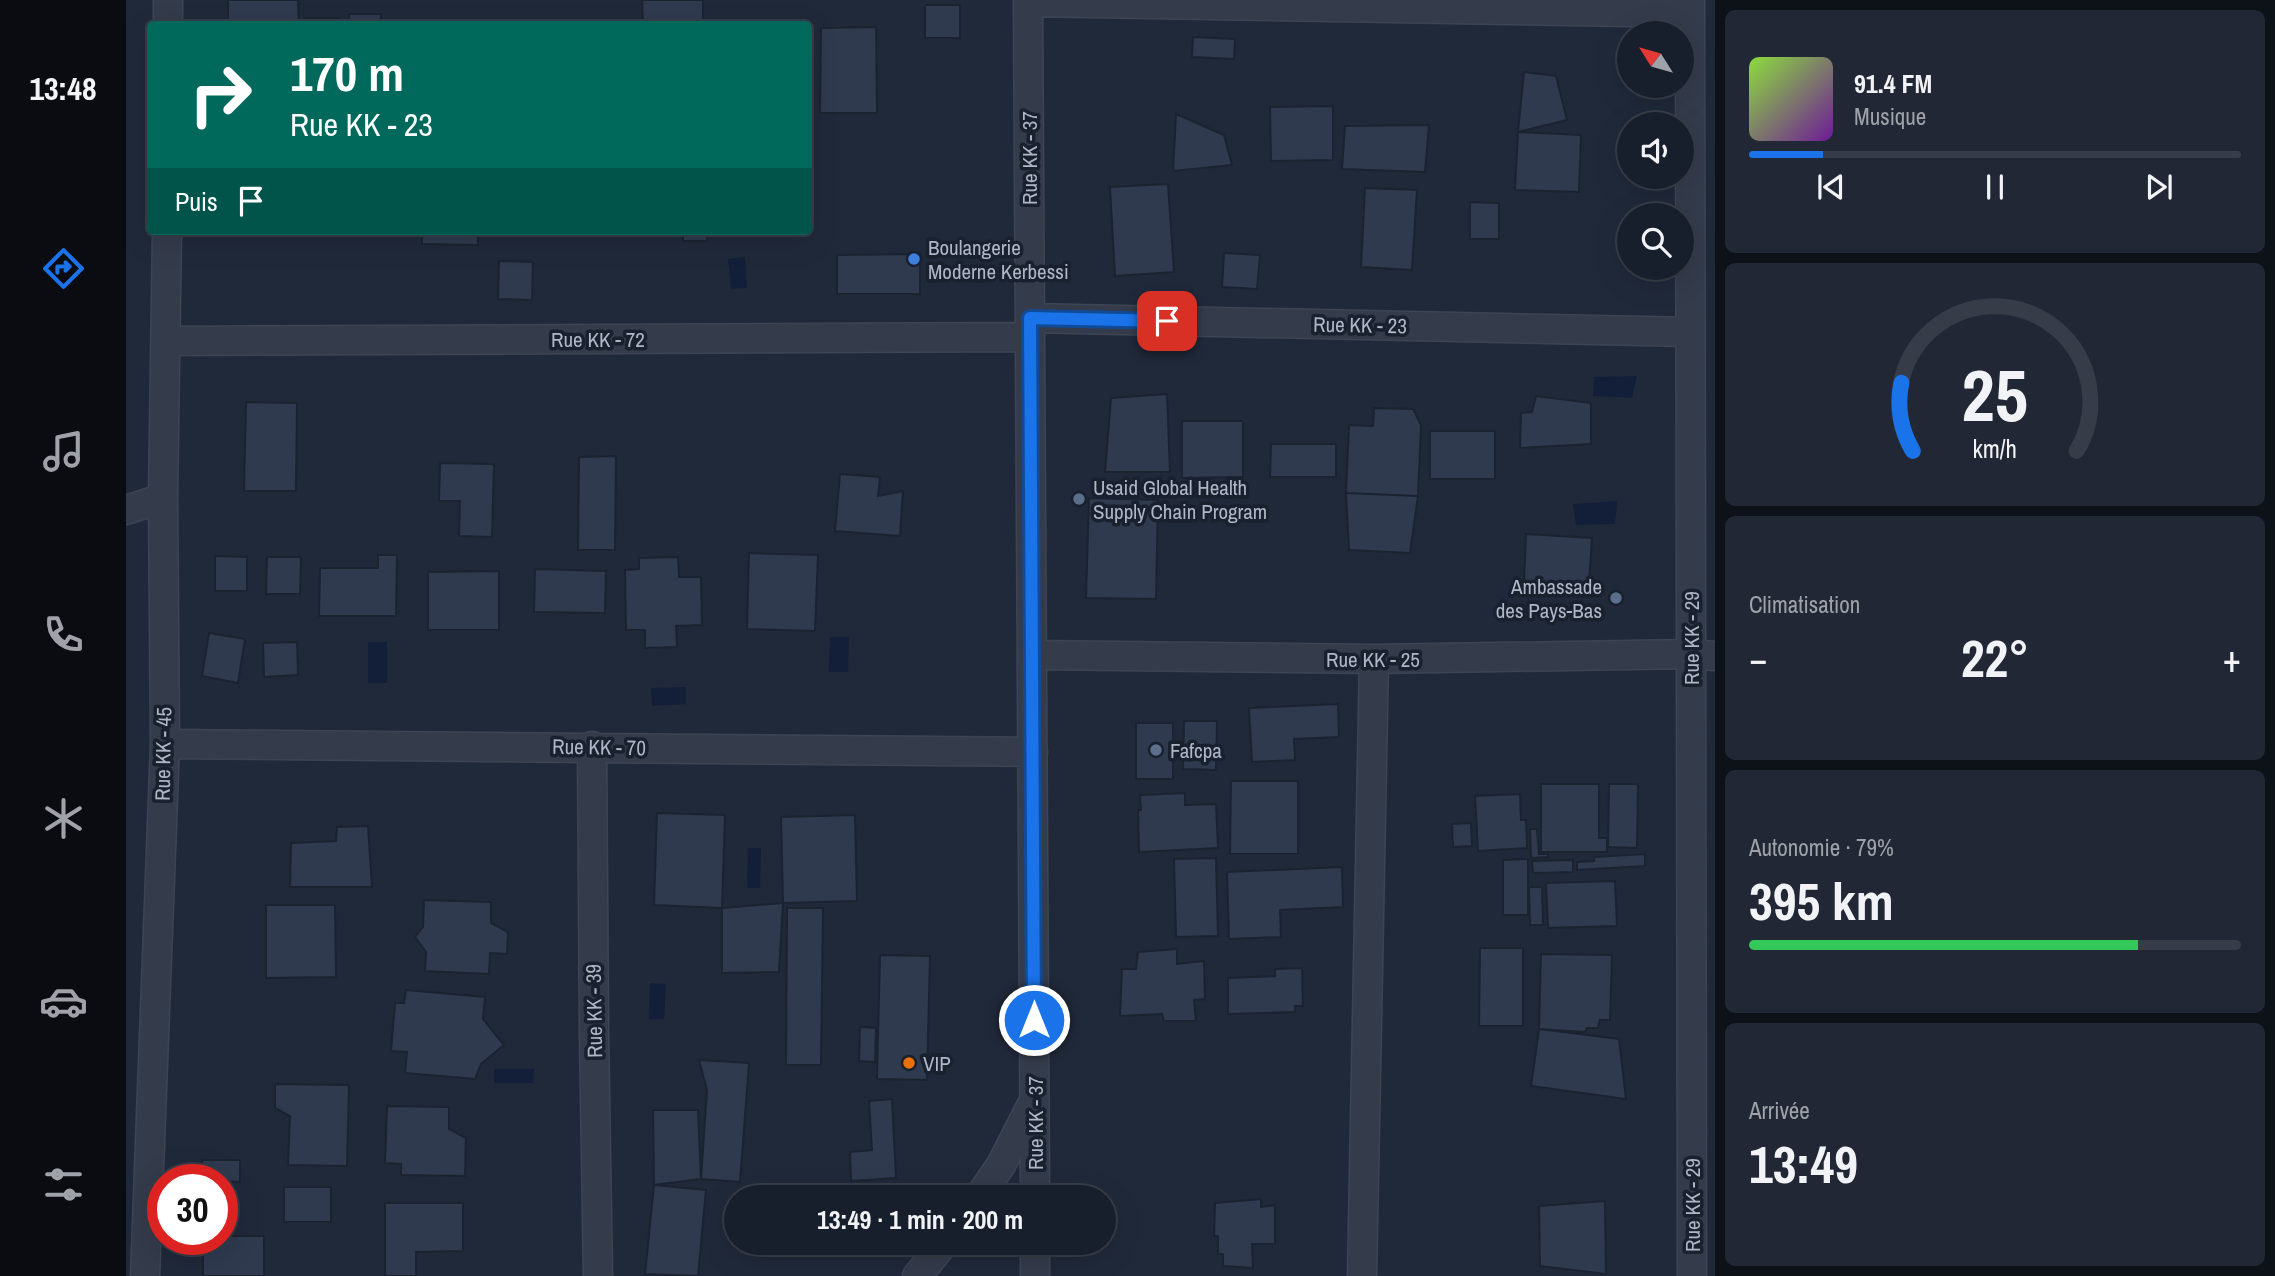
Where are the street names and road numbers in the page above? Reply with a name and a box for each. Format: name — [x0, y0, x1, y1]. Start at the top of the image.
street label: Rue KK - 37 — [1015, 111, 1044, 205]
street label: Rue KK - 23 — [1313, 310, 1407, 340]
street label: Rue KK - 72 — [551, 325, 645, 354]
street label: Rue KK - 29 — [1677, 591, 1706, 685]
street label: Rue KK - 25 — [1326, 645, 1420, 674]
street label: Rue KK - 45 — [148, 707, 178, 801]
street label: Rue KK - 70 — [552, 732, 646, 762]
street label: Rue KK - 39 — [579, 964, 609, 1058]
street label: Rue KK - 37 — [1021, 1076, 1050, 1170]
street label: Rue KK - 29 — [1678, 1158, 1707, 1252]

